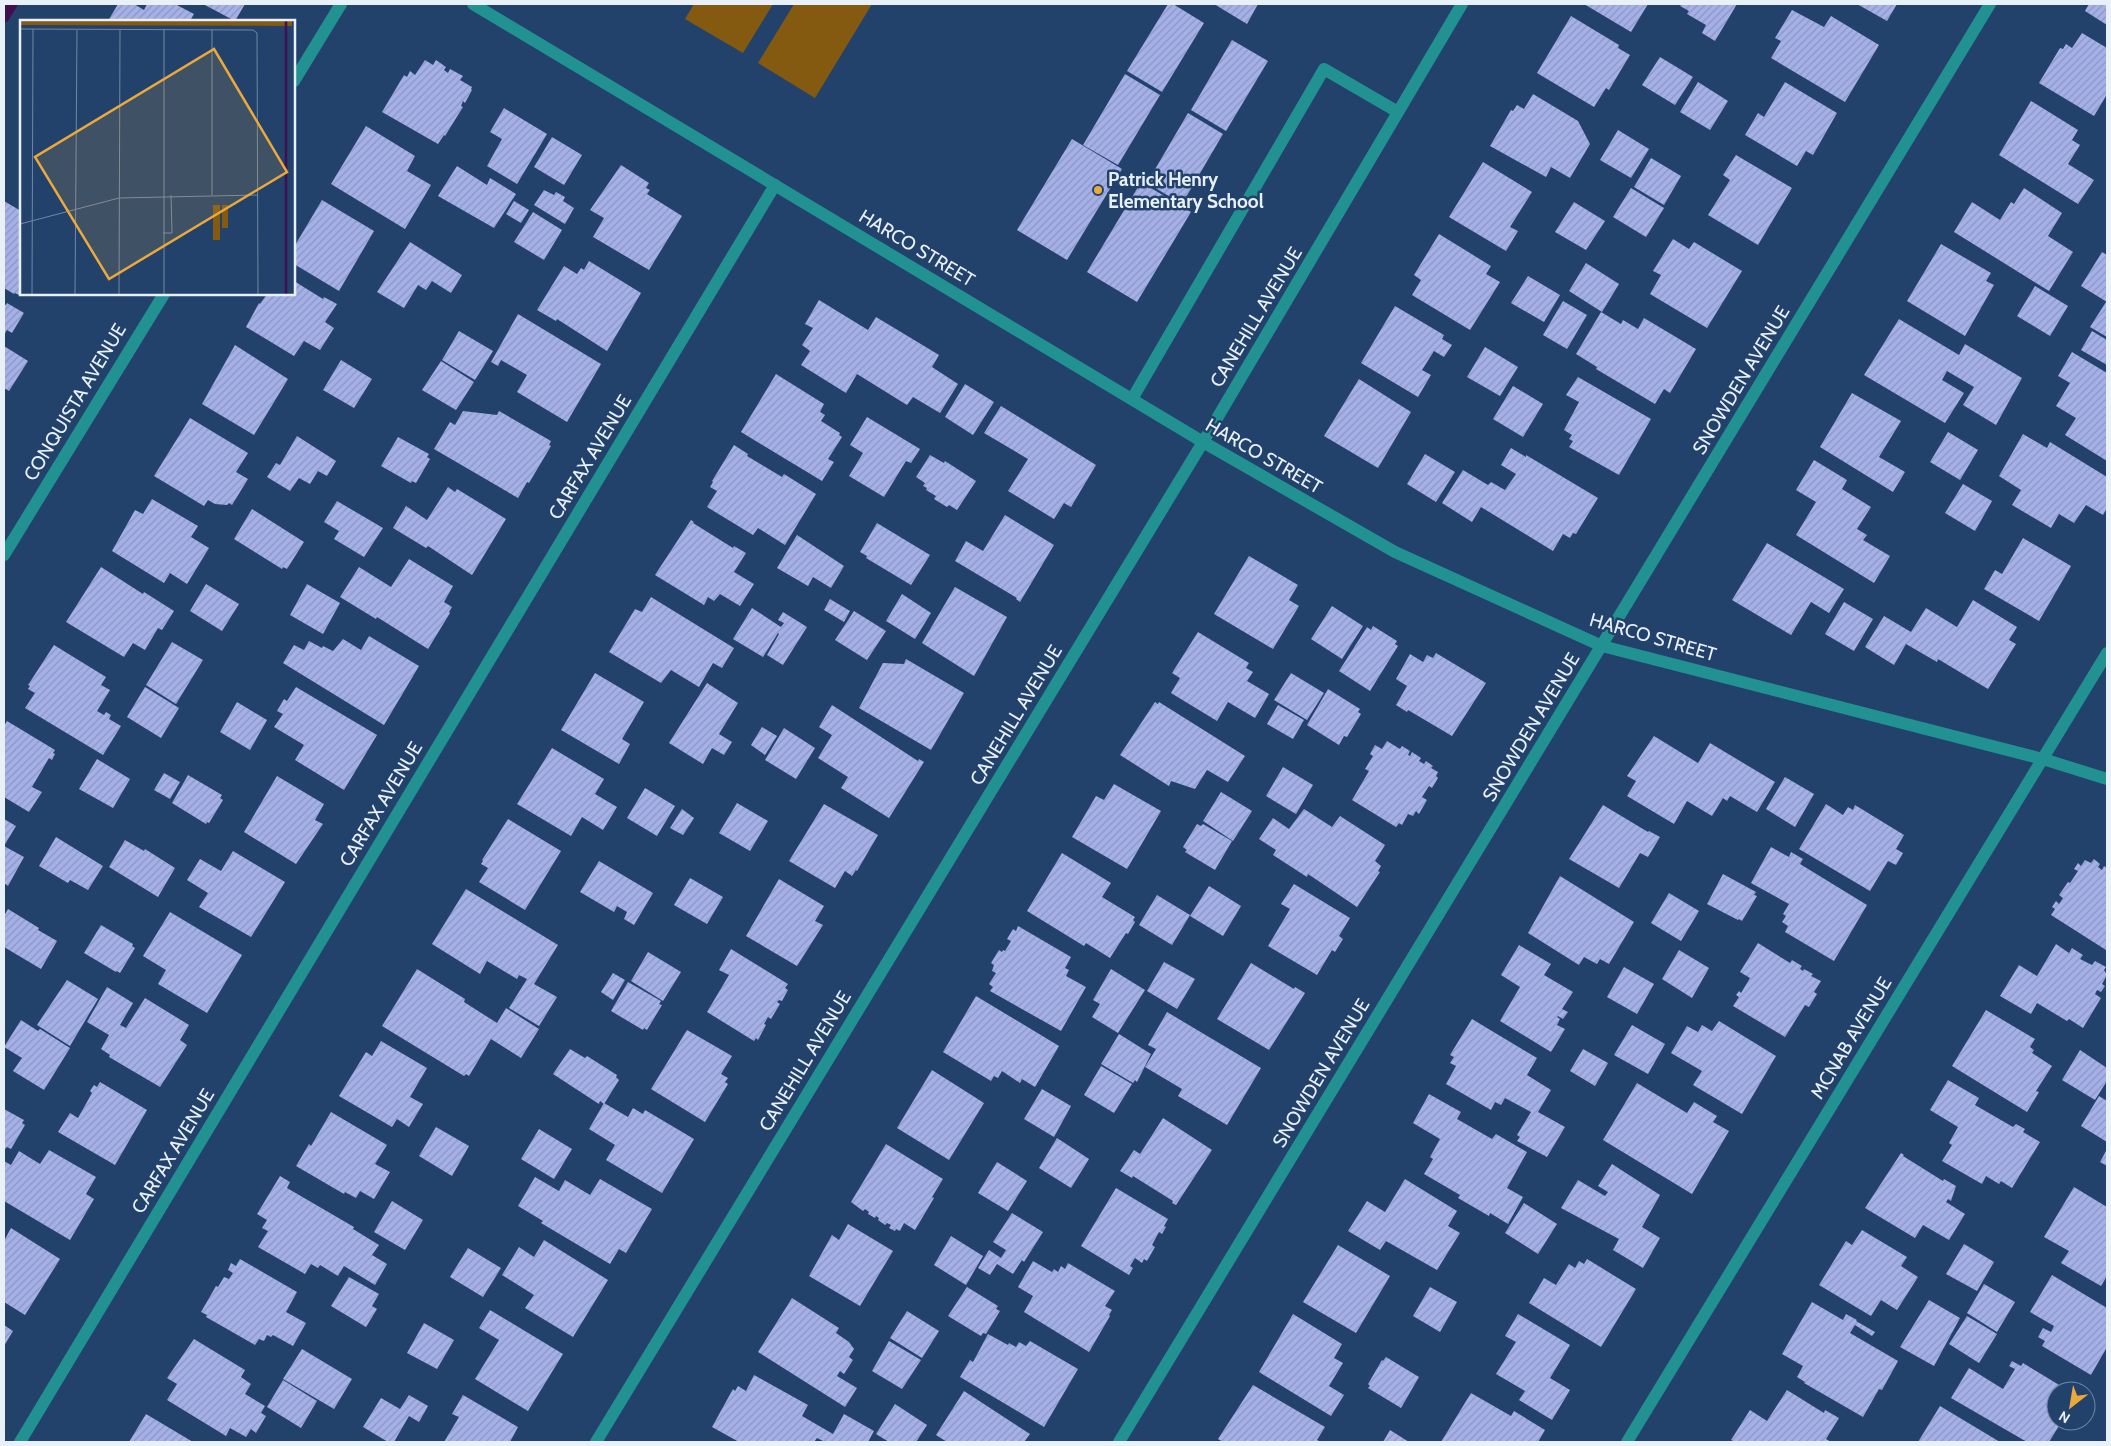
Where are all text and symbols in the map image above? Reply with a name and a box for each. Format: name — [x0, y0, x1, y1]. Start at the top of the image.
inset map — [20, 20, 295, 295]
place label: Patrick Henry Elementary School — [1108, 168, 1264, 213]
marker: Patrick Henry Elementary School — [1092, 184, 1104, 196]
street label: HARCO STREET — [855, 204, 979, 292]
street label: CANEHILL AVENUE — [1205, 243, 1307, 391]
street label: SNOWDEN AVENUE — [1688, 301, 1794, 459]
street label: CONQUISTA AVENUE — [19, 319, 131, 485]
street label: CARFAX AVENUE — [544, 390, 636, 524]
street label: HARCO STREET — [1202, 413, 1326, 499]
street label: HARCO STREET — [1587, 608, 1719, 666]
street label: CANEHILL AVENUE — [965, 641, 1067, 789]
street label: SNOWDEN AVENUE — [1478, 648, 1584, 806]
street label: CARFAX AVENUE — [335, 737, 427, 871]
street label: MCNAB AVENUE — [1806, 973, 1896, 1103]
street label: CANEHILL AVENUE — [754, 987, 856, 1135]
street label: SNOWDEN AVENUE — [1268, 994, 1374, 1152]
street label: CARFAX AVENUE — [127, 1084, 219, 1218]
north arrow — [2046, 1381, 2096, 1431]
text: N — [2055, 1407, 2073, 1427]

